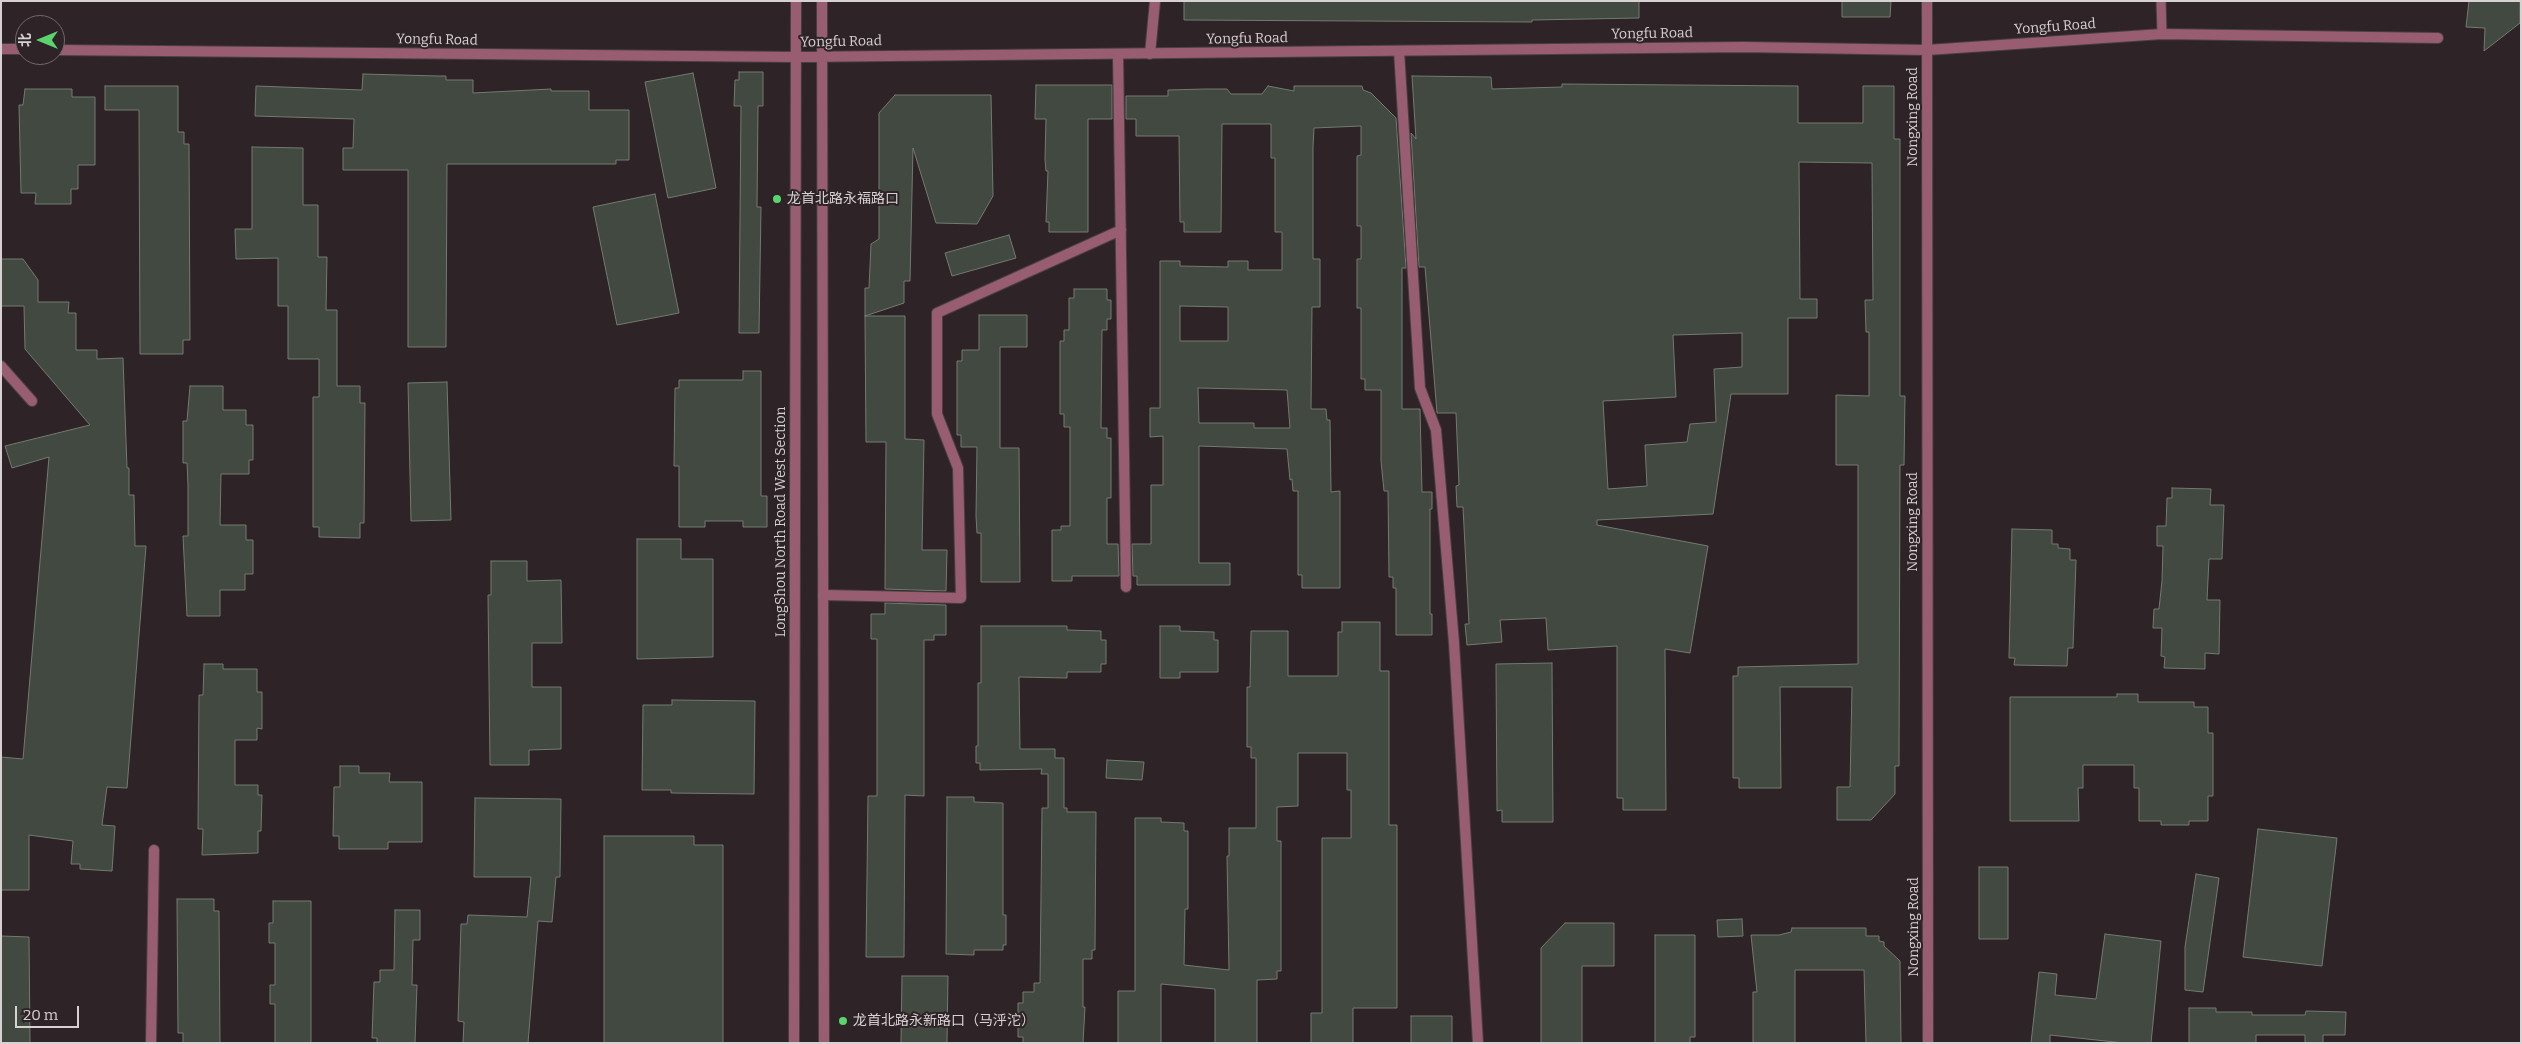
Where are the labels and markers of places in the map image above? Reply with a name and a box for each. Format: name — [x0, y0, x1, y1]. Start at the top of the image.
place label: 龙首北路永福路口 — [787, 191, 899, 207]
marker: 龙首北路永福路口 — [771, 193, 783, 205]
place label: 龙首北路永新路口（马泘沱） — [853, 1013, 1035, 1029]
marker: 龙首北路永新路口（马泘沱） — [837, 1015, 849, 1027]

